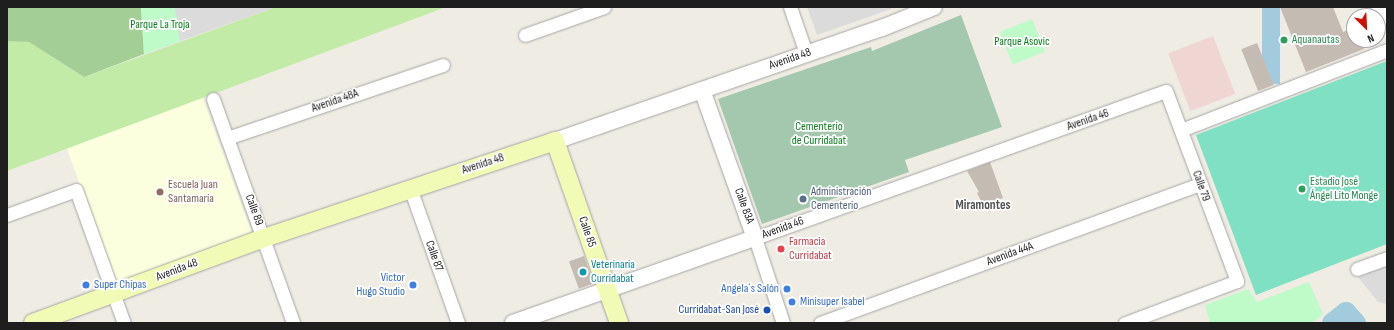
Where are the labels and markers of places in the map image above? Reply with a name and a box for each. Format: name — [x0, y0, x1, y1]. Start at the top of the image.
place label: Aquanautas — [1292, 33, 1339, 47]
marker: Aquanautas — [1279, 35, 1289, 45]
place label: Estadio José Ángel Lito Monge — [1310, 175, 1378, 203]
place label: Escuela Juan Santamaría — [168, 178, 218, 206]
marker: Estadio José Ángel Lito Monge — [1297, 184, 1307, 194]
place label: Administración Cementerio — [811, 185, 871, 213]
marker: Escuela Juan Santamaría — [155, 187, 165, 197]
marker: Administración Cementerio — [798, 194, 808, 204]
place label: Farmacia Curridabat — [789, 235, 832, 263]
marker: Farmacia Curridabat — [776, 244, 786, 254]
place label: Veterinaria Curridabat — [591, 258, 635, 286]
marker: Veterinaria Curridabat — [578, 267, 588, 277]
place label: Victor Hugo Studio — [356, 271, 405, 299]
place label: Super Chipas — [94, 278, 146, 292]
marker: Super Chipas — [81, 280, 91, 290]
marker: Victor Hugo Studio — [408, 280, 418, 290]
place label: Angela´s Salón — [721, 282, 779, 296]
marker: Angela´s Salón — [782, 284, 792, 294]
place label: Minisuper Isabel — [800, 295, 865, 309]
marker: Minisuper Isabel — [787, 297, 797, 307]
place label: Curridabat-San José — [679, 303, 759, 317]
marker: Curridabat-San José — [762, 305, 772, 315]

